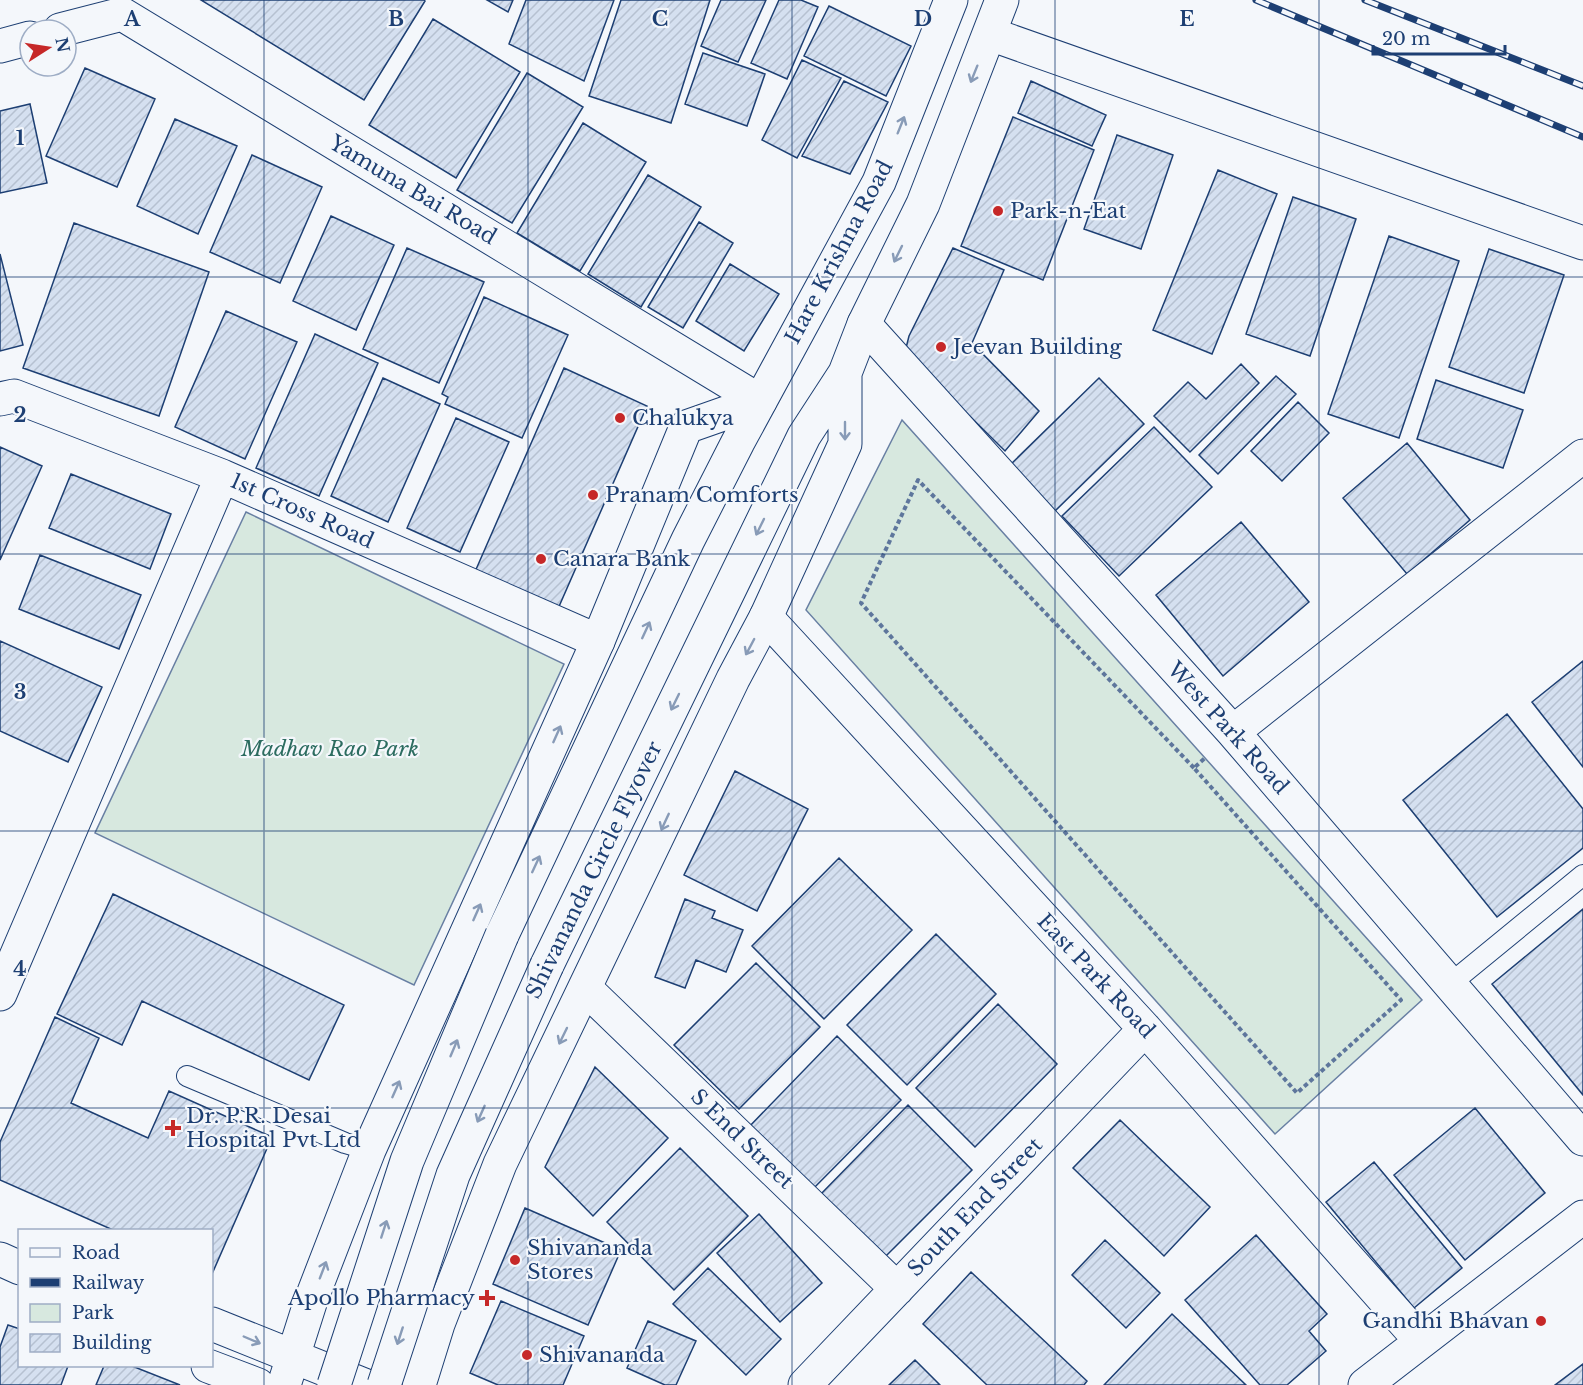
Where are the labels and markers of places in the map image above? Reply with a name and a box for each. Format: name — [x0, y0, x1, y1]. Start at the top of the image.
place label: Park-n-Eat — [1010, 198, 1126, 224]
marker: Park-n-Eat — [991, 204, 1005, 218]
place label: Jeevan Building — [950, 334, 1122, 360]
marker: Jeevan Building — [934, 340, 948, 354]
place label: Chalukya — [632, 405, 734, 431]
marker: Chalukya — [613, 411, 627, 425]
place label: Pranam Comforts — [605, 482, 798, 508]
marker: Pranam Comforts — [586, 488, 600, 502]
place label: Canara Bank — [553, 546, 690, 572]
marker: Canara Bank — [534, 552, 548, 566]
place label: Dr. P.R. Desai Hospital Pvt Ltd — [186, 1103, 361, 1153]
marker: Dr. P.R. Desai Hospital Pvt Ltd — [164, 1119, 182, 1137]
place label: Shivananda Stores — [527, 1235, 653, 1285]
marker: Shivananda Stores — [508, 1253, 522, 1267]
place label: Apollo Pharmacy — [287, 1285, 476, 1311]
marker: Apollo Pharmacy — [480, 1291, 494, 1305]
place label: Gandhi Bhavan — [1362, 1308, 1529, 1334]
marker: Gandhi Bhavan — [1534, 1314, 1548, 1328]
place label: Shivananda — [539, 1342, 665, 1368]
marker: Shivananda — [520, 1348, 534, 1362]

